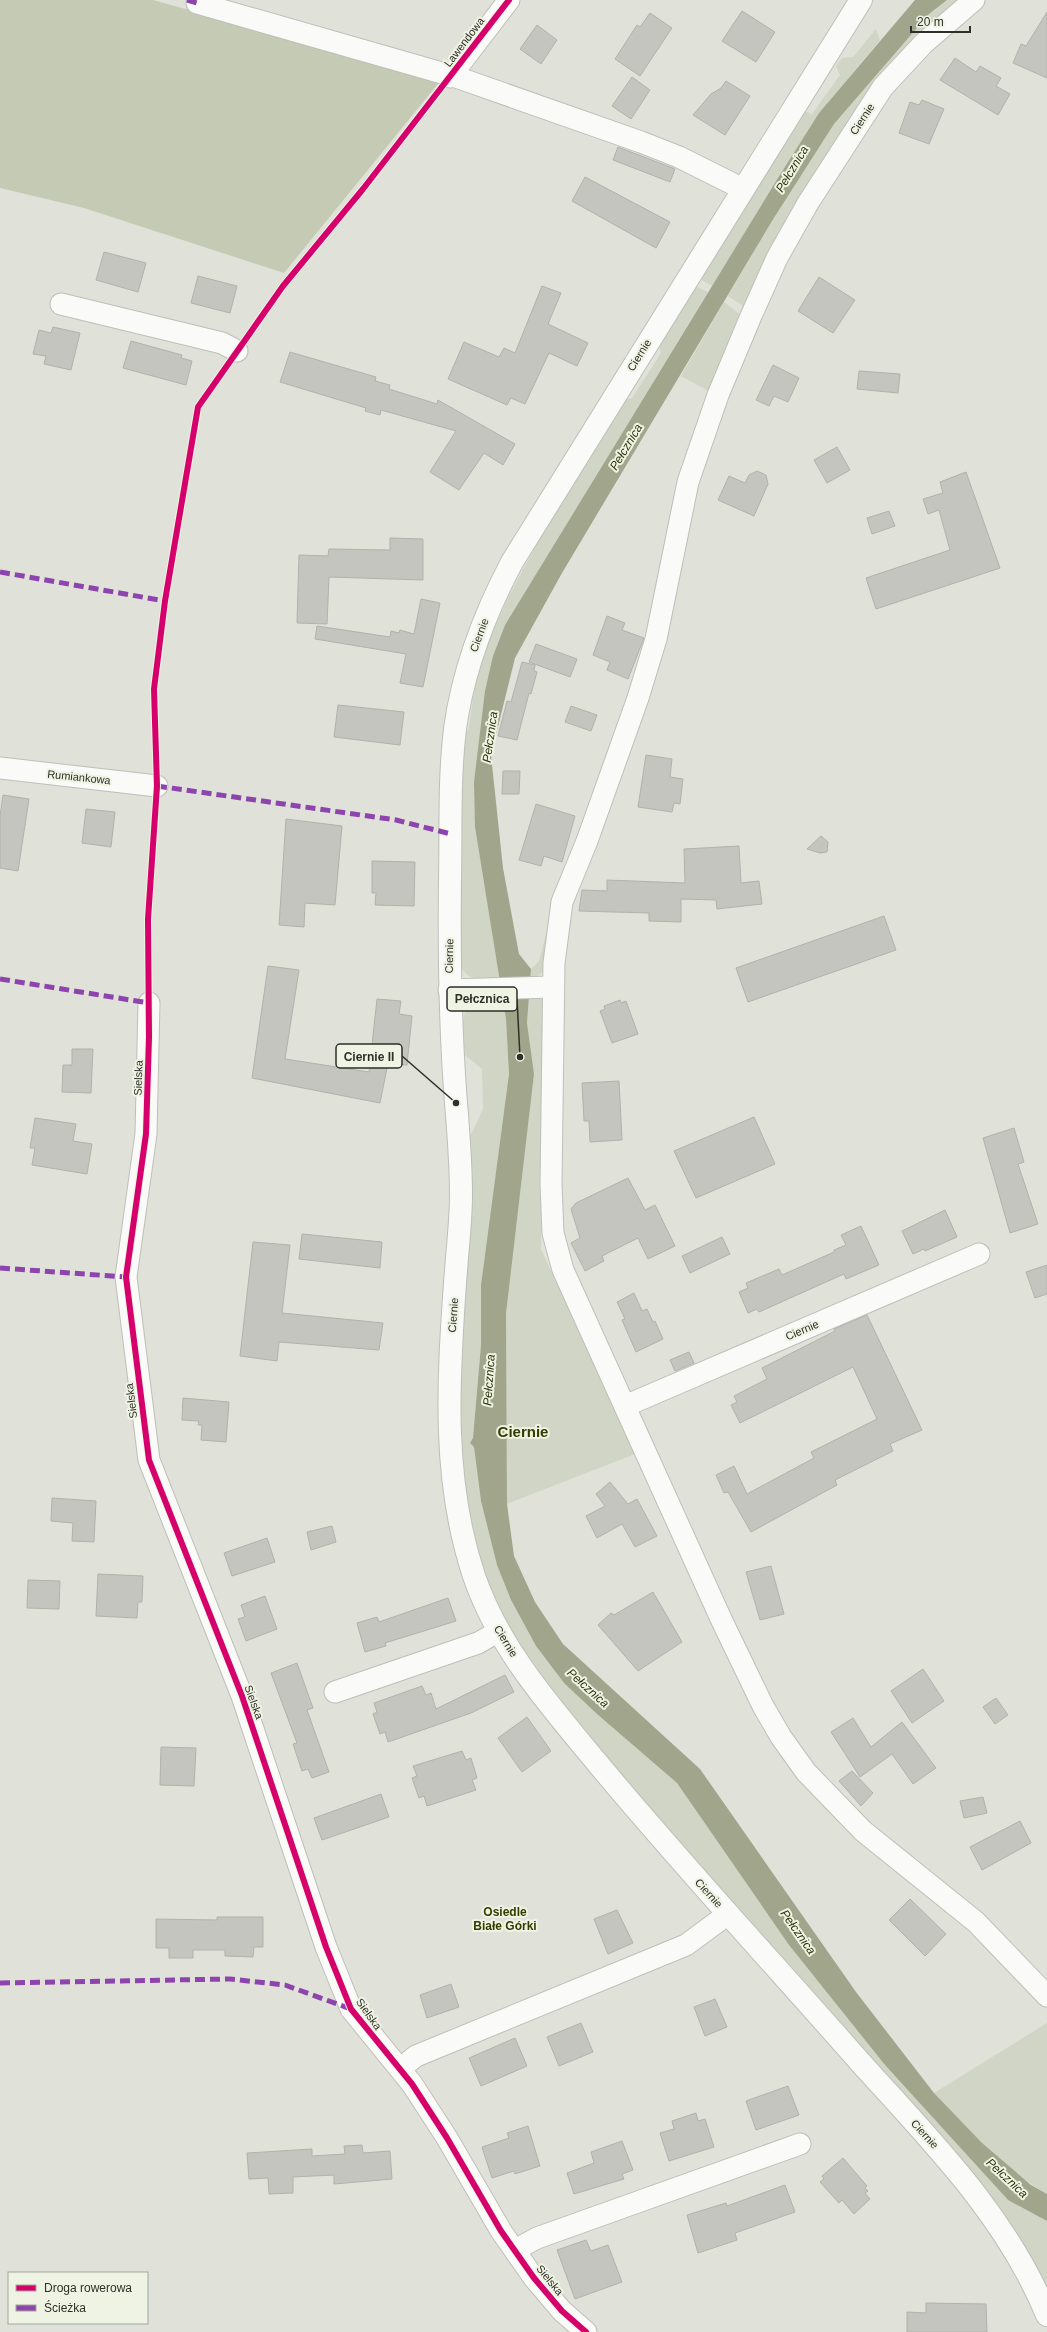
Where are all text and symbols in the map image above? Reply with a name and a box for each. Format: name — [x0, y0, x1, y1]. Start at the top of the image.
scale bar — [911, 8, 970, 34]
street label: Lawendowa — [442, 14, 487, 69]
text: 20 m — [917, 15, 944, 29]
street label: Ciernie — [847, 101, 877, 137]
water label: Pełcznica — [773, 143, 811, 195]
street label: Ciernie — [625, 337, 653, 373]
water label: Pełcznica — [607, 421, 645, 473]
street label: Ciernie — [467, 617, 491, 653]
water label: Pełcznica — [479, 710, 501, 763]
street label: Rumiankowa — [47, 768, 112, 786]
street label: Ciernie — [443, 938, 455, 974]
callout: Pełcznica — [447, 987, 517, 1011]
text: Pełcznica — [455, 992, 510, 1006]
callout: Ciernie II — [336, 1044, 402, 1068]
text: Ciernie II — [344, 1050, 394, 1064]
street label: Sielska — [131, 1059, 145, 1096]
street label: Ciernie — [446, 1297, 460, 1333]
street label: Ciernie — [784, 1318, 820, 1342]
water label: Pełcznica — [480, 1354, 498, 1406]
street label: Sielska — [123, 1382, 139, 1419]
district label: Ciernie — [498, 1423, 548, 1440]
street label: Ciernie — [492, 1623, 520, 1659]
water label: Pełcznica — [564, 1666, 612, 1711]
street label: Sielska — [242, 1683, 266, 1722]
street label: Ciernie — [693, 1876, 725, 1910]
district label: Osiedle Białe Górki — [473, 1905, 537, 1933]
water label: Pełcznica — [778, 1907, 819, 1957]
street label: Sielska — [354, 1996, 385, 2033]
street label: Ciernie — [909, 2117, 941, 2151]
water label: Pełcznica — [983, 2155, 1031, 2201]
street label: Sielska — [534, 2262, 566, 2298]
legend — [8, 2272, 148, 2324]
text: Droga rowerowa — [44, 2281, 132, 2295]
text: Ścieżka — [44, 2300, 86, 2315]

